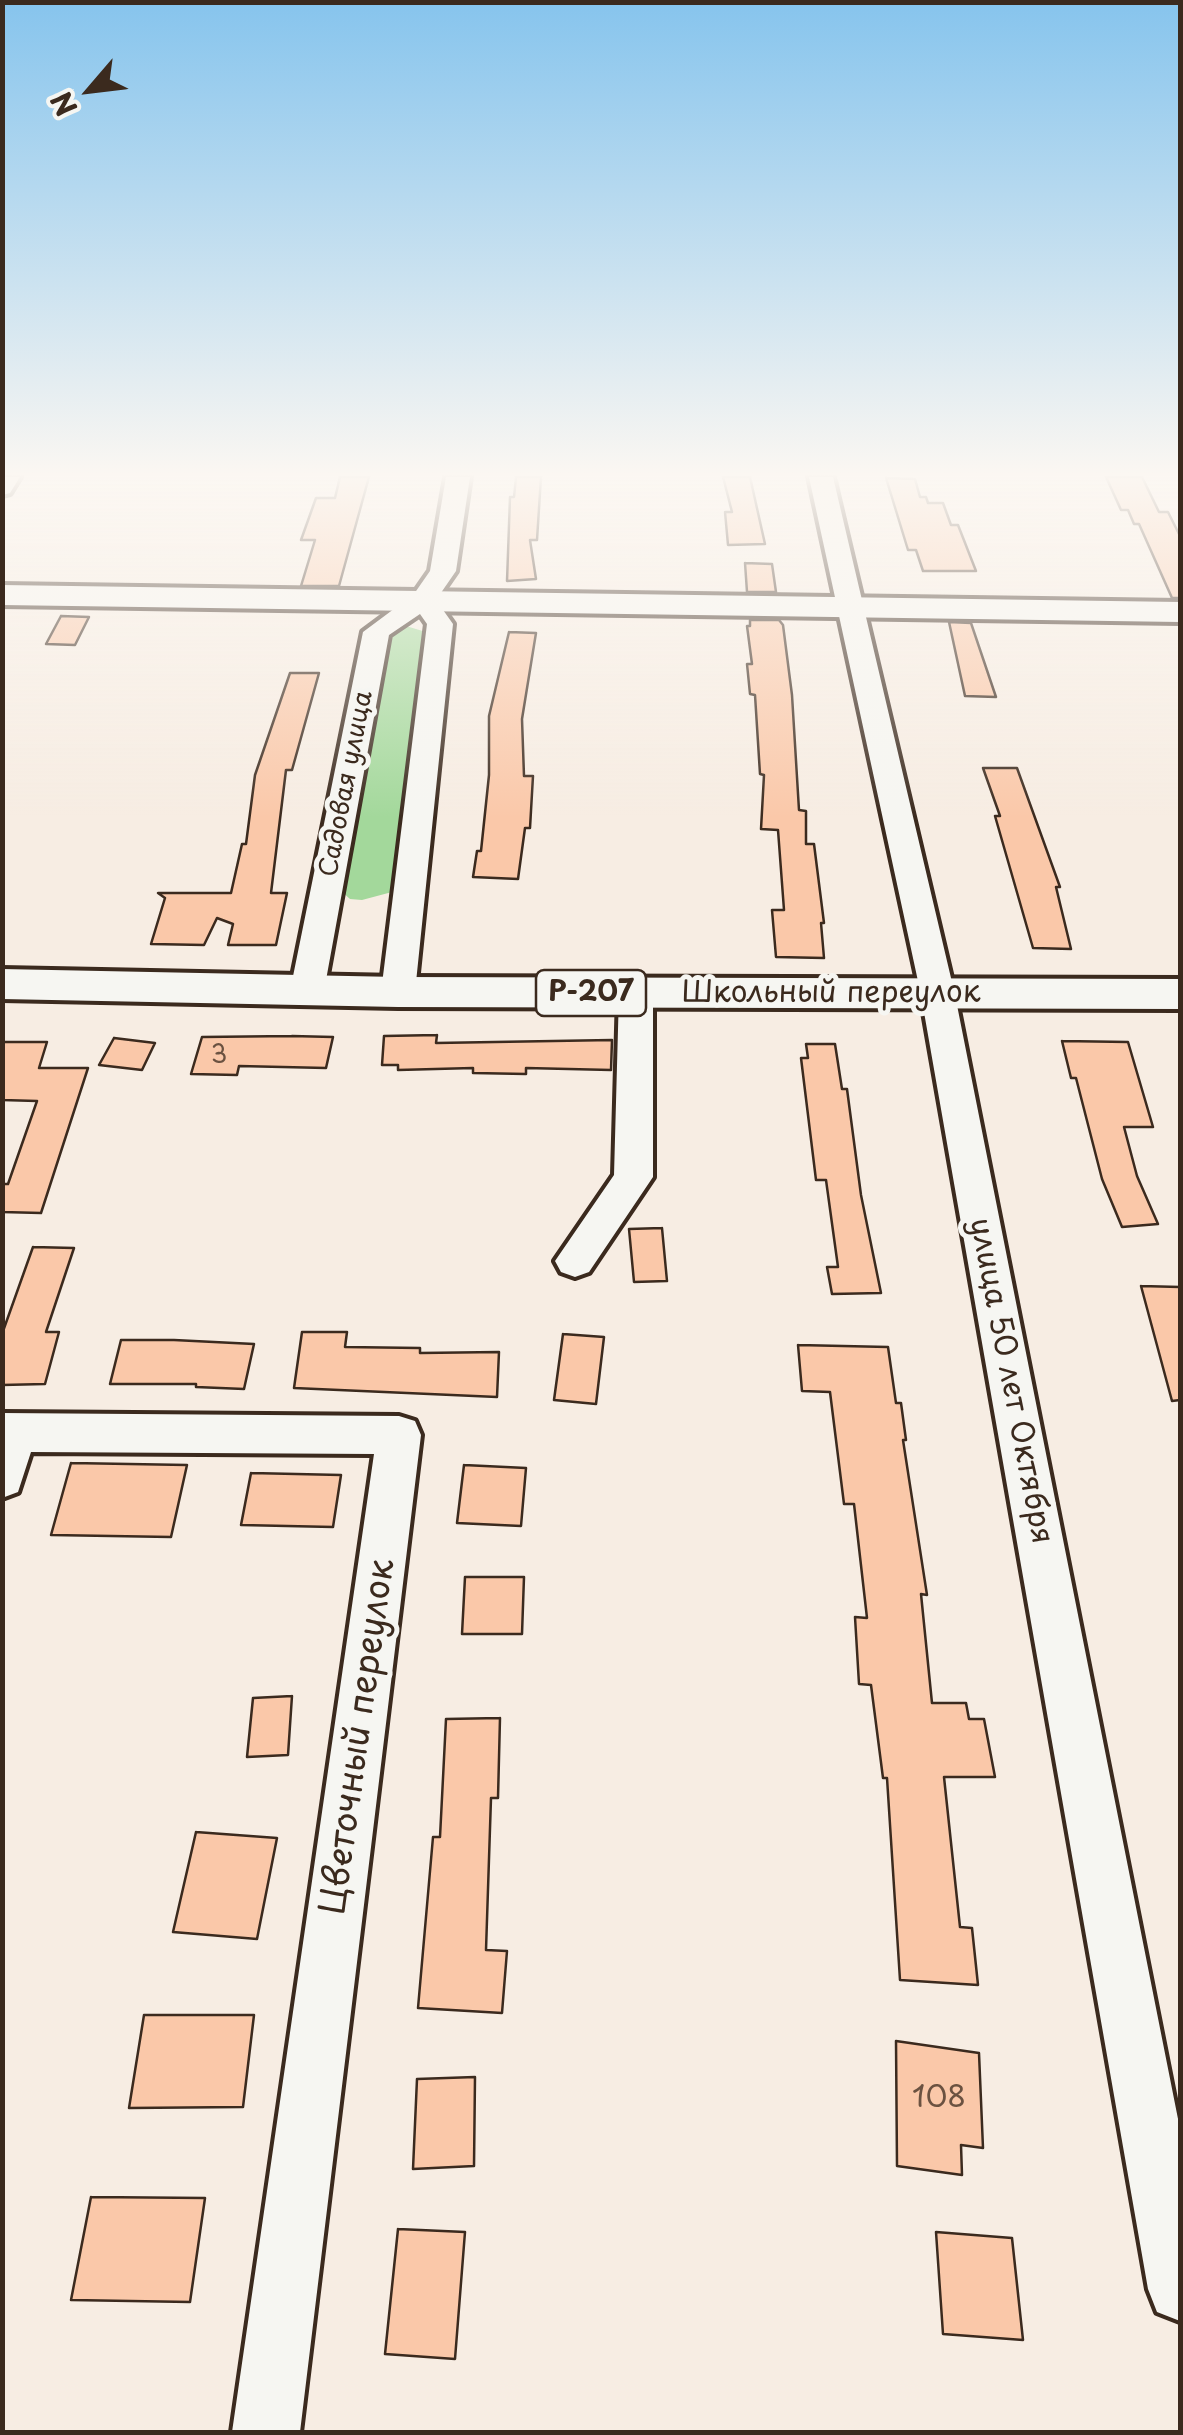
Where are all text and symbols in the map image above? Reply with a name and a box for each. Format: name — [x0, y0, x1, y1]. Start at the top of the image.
north arrow — [40, 40, 140, 140]
text: N — [39, 84, 87, 124]
street label: Садовая улица — [314, 688, 380, 880]
road number: Р-207 — [536, 970, 646, 1016]
street label: Школьный переулок — [681, 976, 981, 1012]
house number: 3 — [211, 1041, 227, 1071]
street label: улица 50 лет Октября — [961, 1215, 1059, 1547]
street label: Цветочный переулок — [313, 1557, 405, 1917]
house number: 108 — [912, 2081, 966, 2117]

